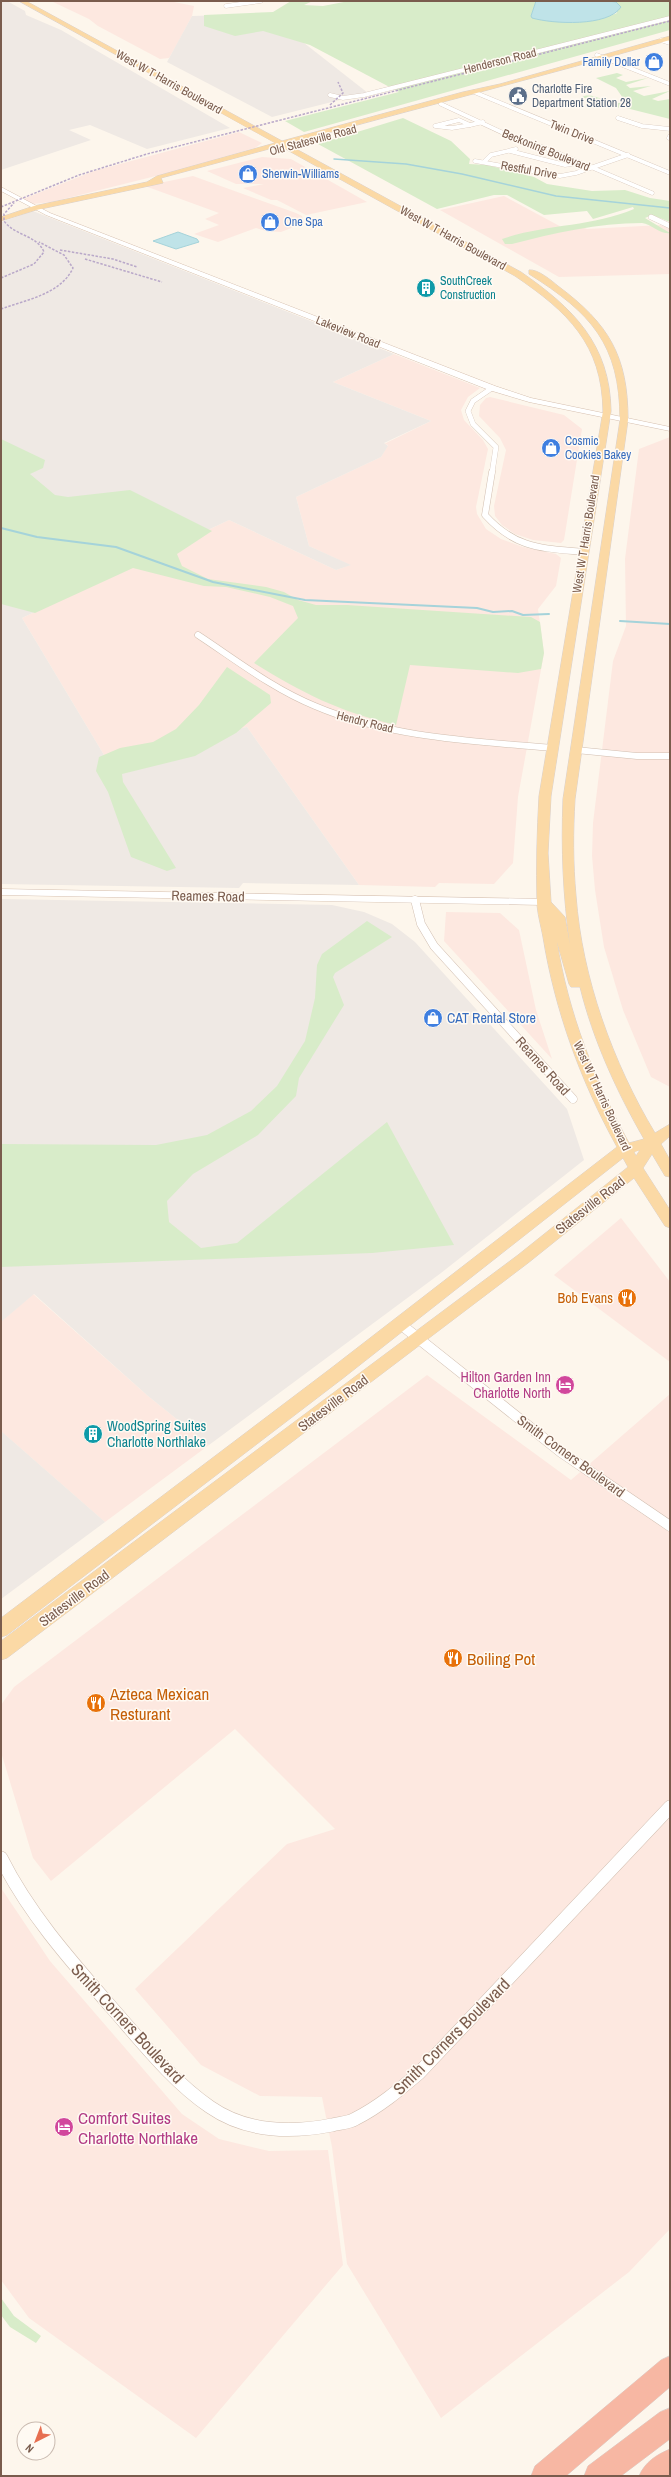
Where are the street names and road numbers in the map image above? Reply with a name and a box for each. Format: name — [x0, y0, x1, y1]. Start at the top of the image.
street label: Henderson Road — [462, 44, 538, 78]
street label: West W T Harris Boulevard — [113, 46, 225, 118]
street label: Twin Drive — [547, 116, 597, 148]
street label: Old Statesville Road — [268, 121, 358, 159]
street label: Beckoning Boulevard — [500, 125, 592, 175]
street label: Restful Drive — [500, 157, 558, 183]
street label: West W T Harris Boulevard — [397, 202, 509, 274]
street label: Lakeview Road — [314, 312, 382, 352]
street label: West W T Harris Boulevard — [569, 474, 603, 594]
street label: Hendry Road — [335, 707, 395, 737]
street label: Reames Road — [171, 886, 245, 906]
street label: Reames Road — [512, 1033, 574, 1099]
street label: West W T Harris Boulevard — [570, 1039, 634, 1153]
street label: Statesville Road — [552, 1172, 628, 1238]
street label: Statesville Road — [294, 1371, 372, 1435]
street label: Smith Corners Boulevard — [514, 1411, 628, 1501]
street label: Statesville Road — [35, 1566, 113, 1630]
street label: Smith Corners Boulevard — [66, 1958, 190, 2088]
street label: Smith Corners Boulevard — [388, 1973, 514, 2099]

